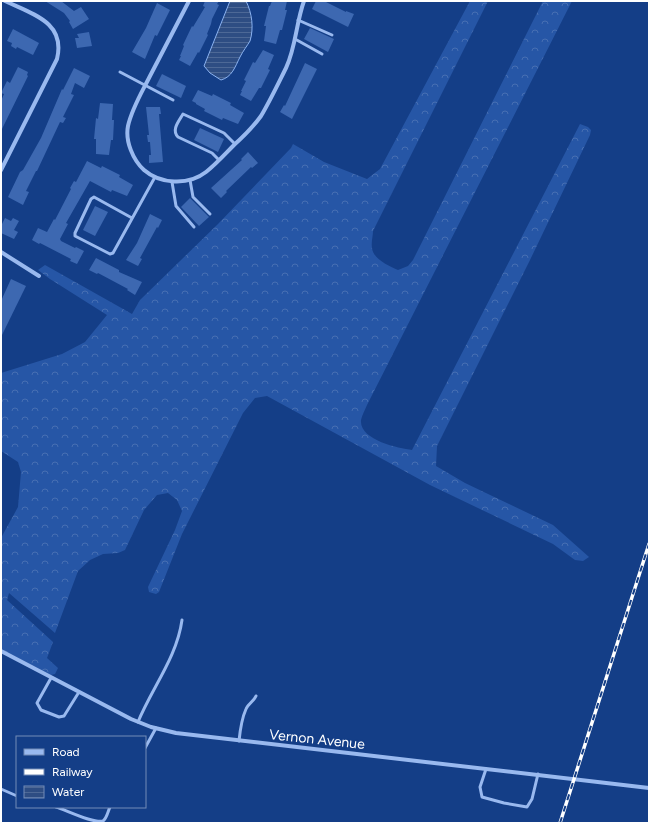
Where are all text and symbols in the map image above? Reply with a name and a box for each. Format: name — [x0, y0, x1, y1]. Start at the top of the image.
street label: Vernon Avenue — [268, 726, 366, 753]
legend — [16, 736, 146, 808]
text: Road — [52, 745, 80, 759]
text: Railway — [52, 765, 93, 779]
text: Water — [52, 785, 84, 799]

